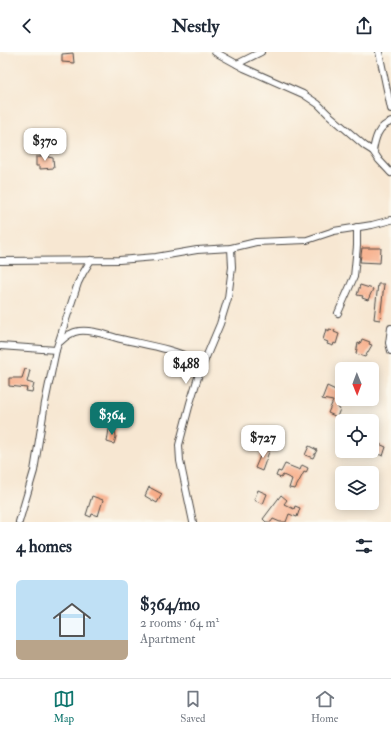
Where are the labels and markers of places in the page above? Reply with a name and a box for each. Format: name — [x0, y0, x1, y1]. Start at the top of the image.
pin: $370 — [21, 128, 69, 162]
pin: $488 — [162, 351, 210, 385]
pin: $364 — [88, 402, 136, 436]
pin: $727 — [239, 425, 287, 459]

